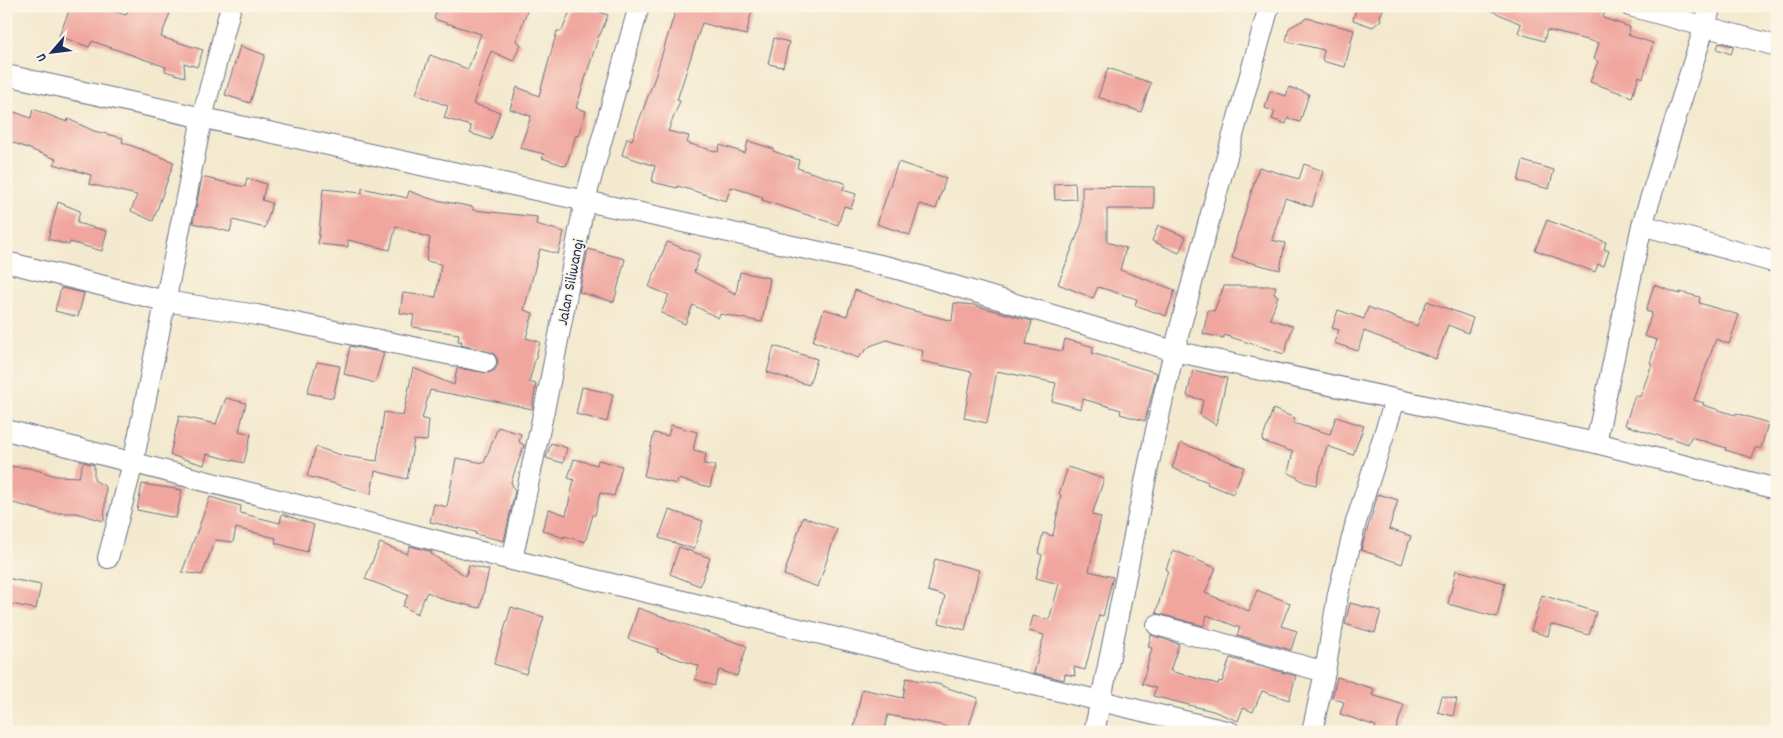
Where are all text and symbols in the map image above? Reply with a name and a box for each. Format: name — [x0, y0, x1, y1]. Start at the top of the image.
north arrow — [28, 28, 78, 78]
text: U — [32, 49, 53, 65]
street label: Jalan Siliwangi — [552, 237, 591, 328]

